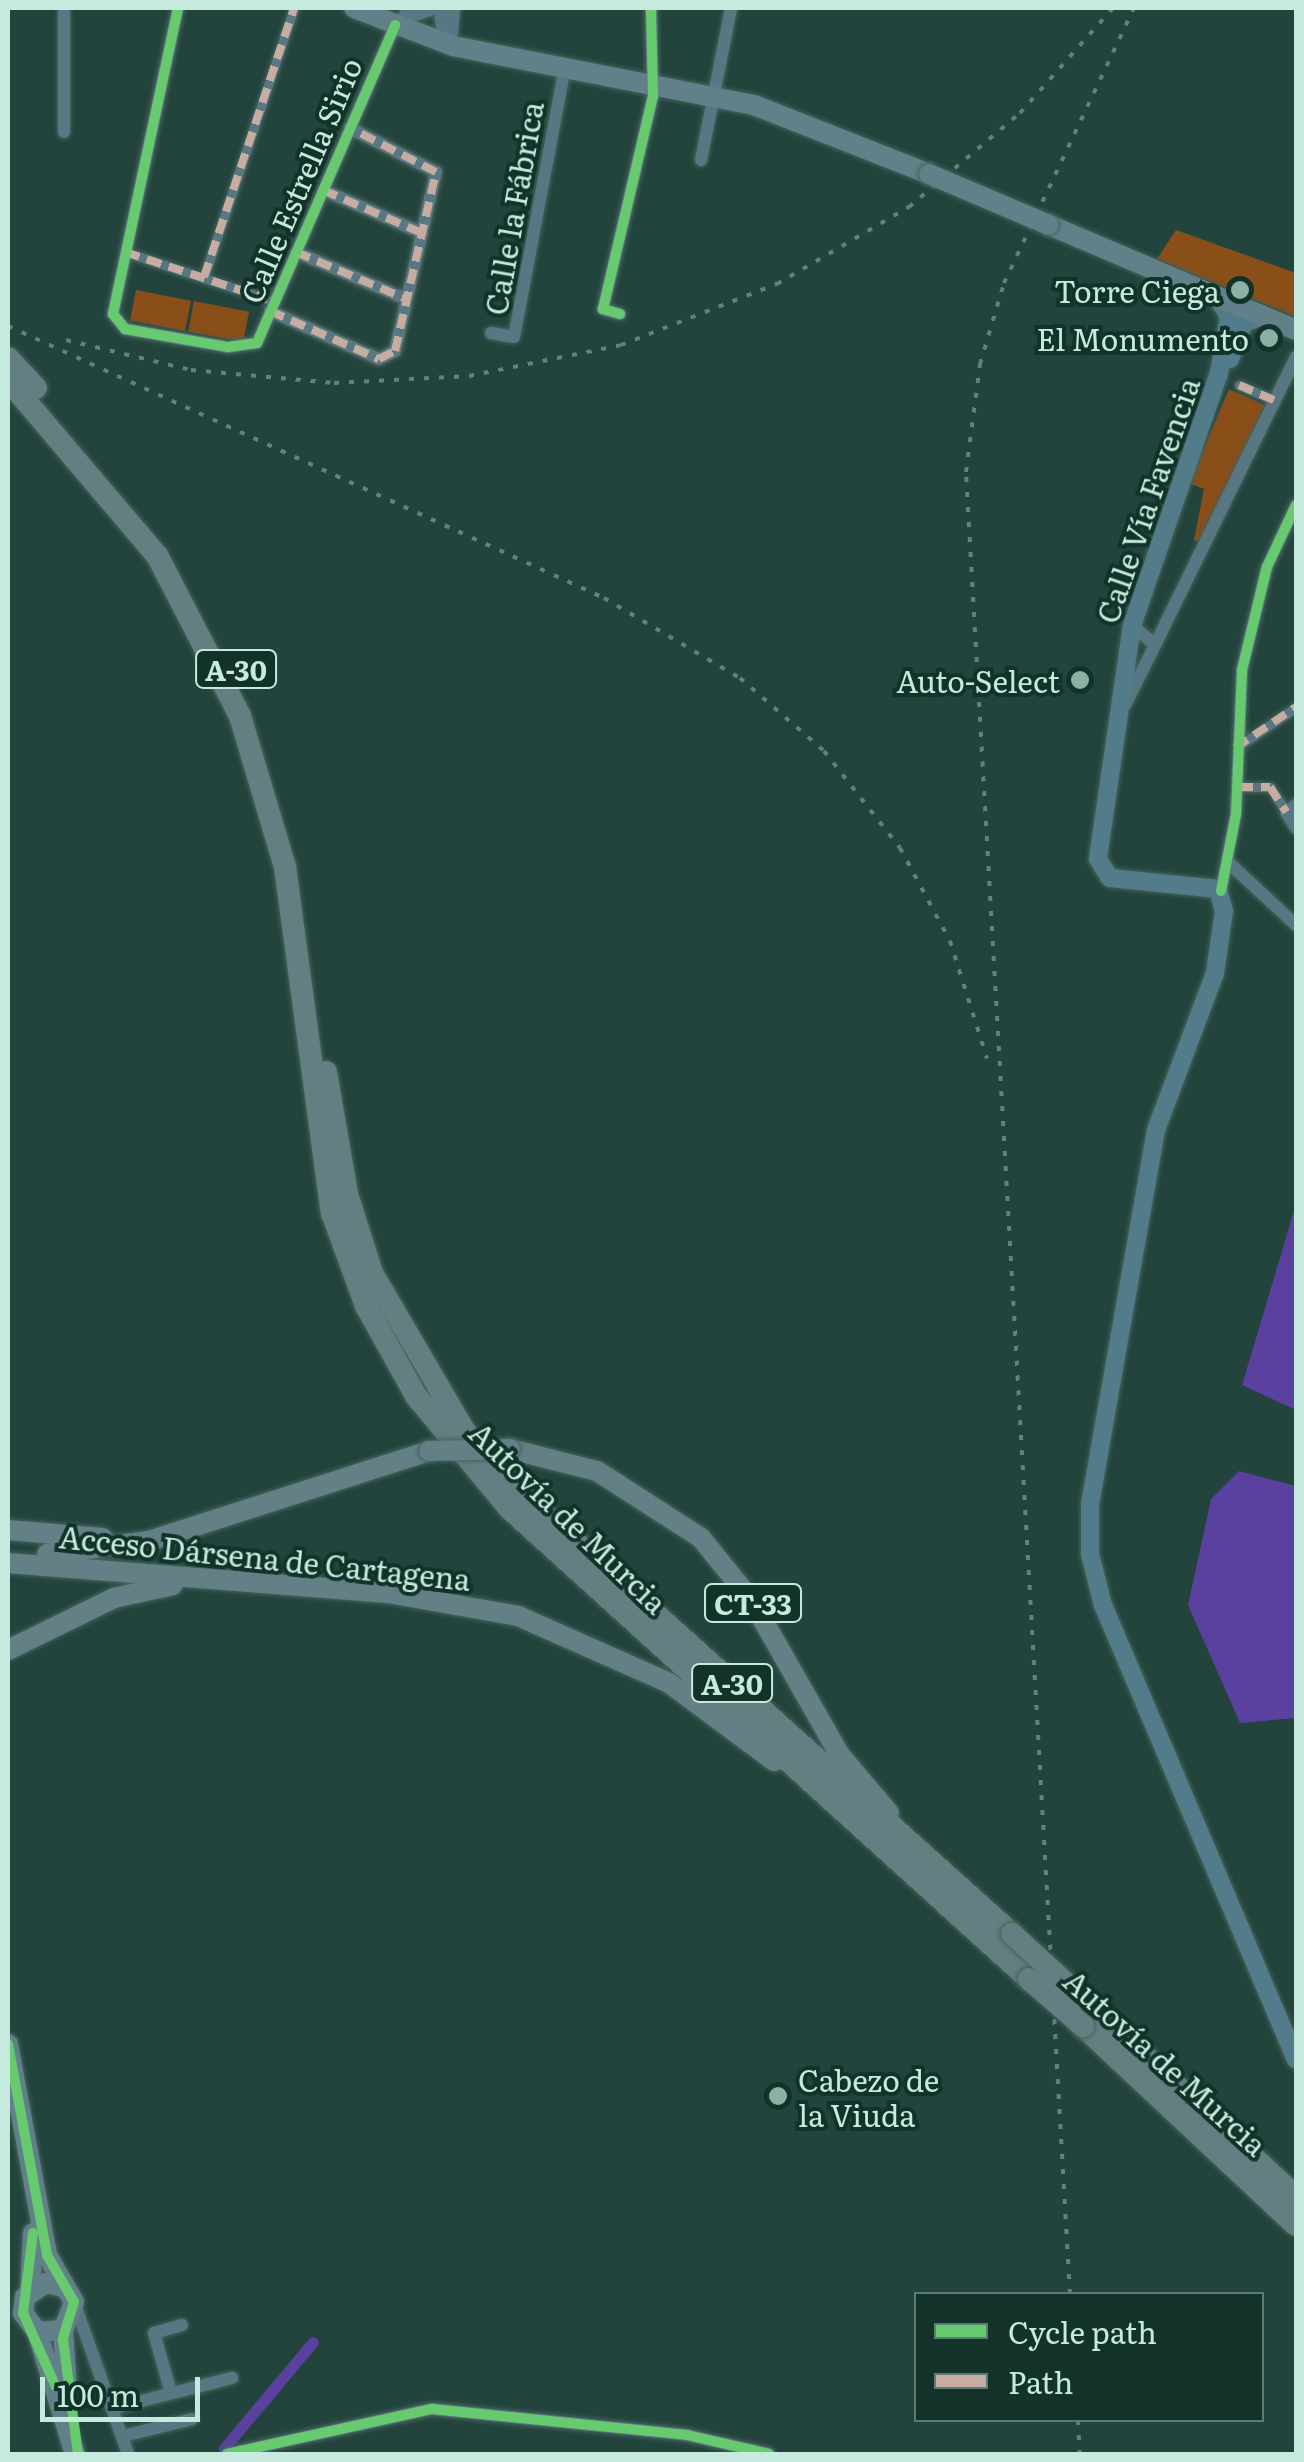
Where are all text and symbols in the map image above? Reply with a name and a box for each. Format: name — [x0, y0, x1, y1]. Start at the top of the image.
street label: Calle Estrella Sirio — [232, 52, 368, 308]
street label: Calle la Fábrica — [477, 98, 549, 318]
place label: Torre Ciega — [1054, 272, 1220, 308]
marker: Torre Ciega — [1229, 279, 1251, 301]
place label: El Monumento — [1036, 320, 1249, 356]
marker: El Monumento — [1258, 327, 1280, 349]
street label: Calle Vía Favencia — [1088, 372, 1206, 628]
road number: A-30 — [194, 646, 278, 692]
place label: Auto-Select — [896, 662, 1060, 698]
marker: Auto-Select — [1069, 669, 1091, 691]
street label: Autovía de Murcia — [463, 1414, 675, 1620]
street label: Acceso Dársena de Cartagena — [58, 1517, 472, 1597]
road number: CT-33 — [703, 1580, 803, 1626]
road number: A-30 — [690, 1660, 774, 1706]
street label: Autovía de Murcia — [1057, 1962, 1275, 2162]
place label: Cabezo de la Viuda — [798, 2061, 939, 2132]
marker: Cabezo de la Viuda — [767, 2085, 789, 2107]
legend — [914, 2292, 1264, 2422]
text: Cycle path — [1008, 2309, 1157, 2353]
scale bar — [45, 2357, 205, 2419]
text: Path — [1008, 2359, 1073, 2403]
text: 100 m — [57, 2372, 139, 2416]

